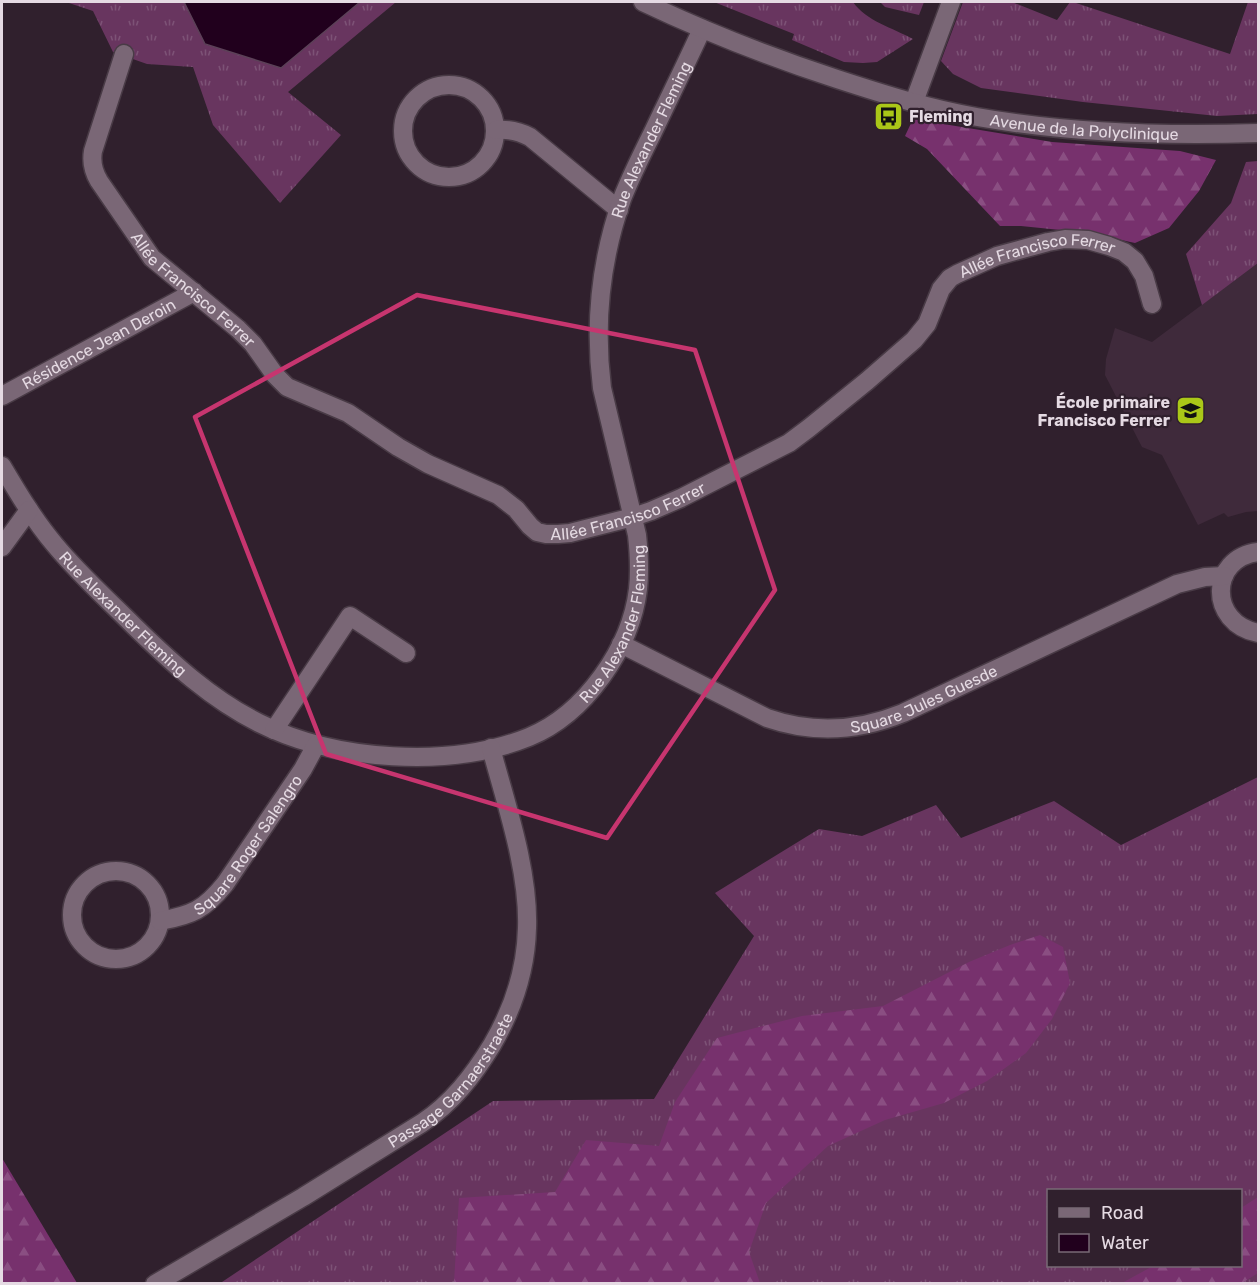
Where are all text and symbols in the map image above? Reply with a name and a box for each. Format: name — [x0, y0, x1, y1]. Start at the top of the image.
street label: Rue Alexander Fleming — [607, 58, 695, 220]
bus stop icon: Fleming — [872, 100, 904, 132]
place label: Fleming — [909, 107, 973, 126]
street label: Avenue de la Polyclinique — [989, 110, 1179, 143]
street label: Allée Francisco Ferrer — [127, 228, 259, 350]
street label: Allée Francisco Ferrer — [956, 229, 1118, 281]
street label: Résidence Jean Deroin — [19, 294, 179, 393]
place label: École primaire Francisco Ferrer — [1037, 392, 1171, 430]
school or university icon: École primaire Francisco Ferrer — [1175, 395, 1207, 427]
street label: Allée Francisco Ferrer — [551, 478, 708, 544]
street label: Rue Alexander Fleming — [575, 544, 649, 707]
street label: Rue Alexander Fleming — [55, 547, 191, 680]
street label: Square Jules Guesde — [849, 661, 1000, 736]
street label: Square Roger Salengro — [190, 771, 306, 919]
street label: Passage Garnaerstraete — [384, 1010, 517, 1151]
legend — [1047, 1189, 1242, 1267]
text: Road — [1101, 1202, 1144, 1224]
text: Water — [1101, 1232, 1149, 1254]

